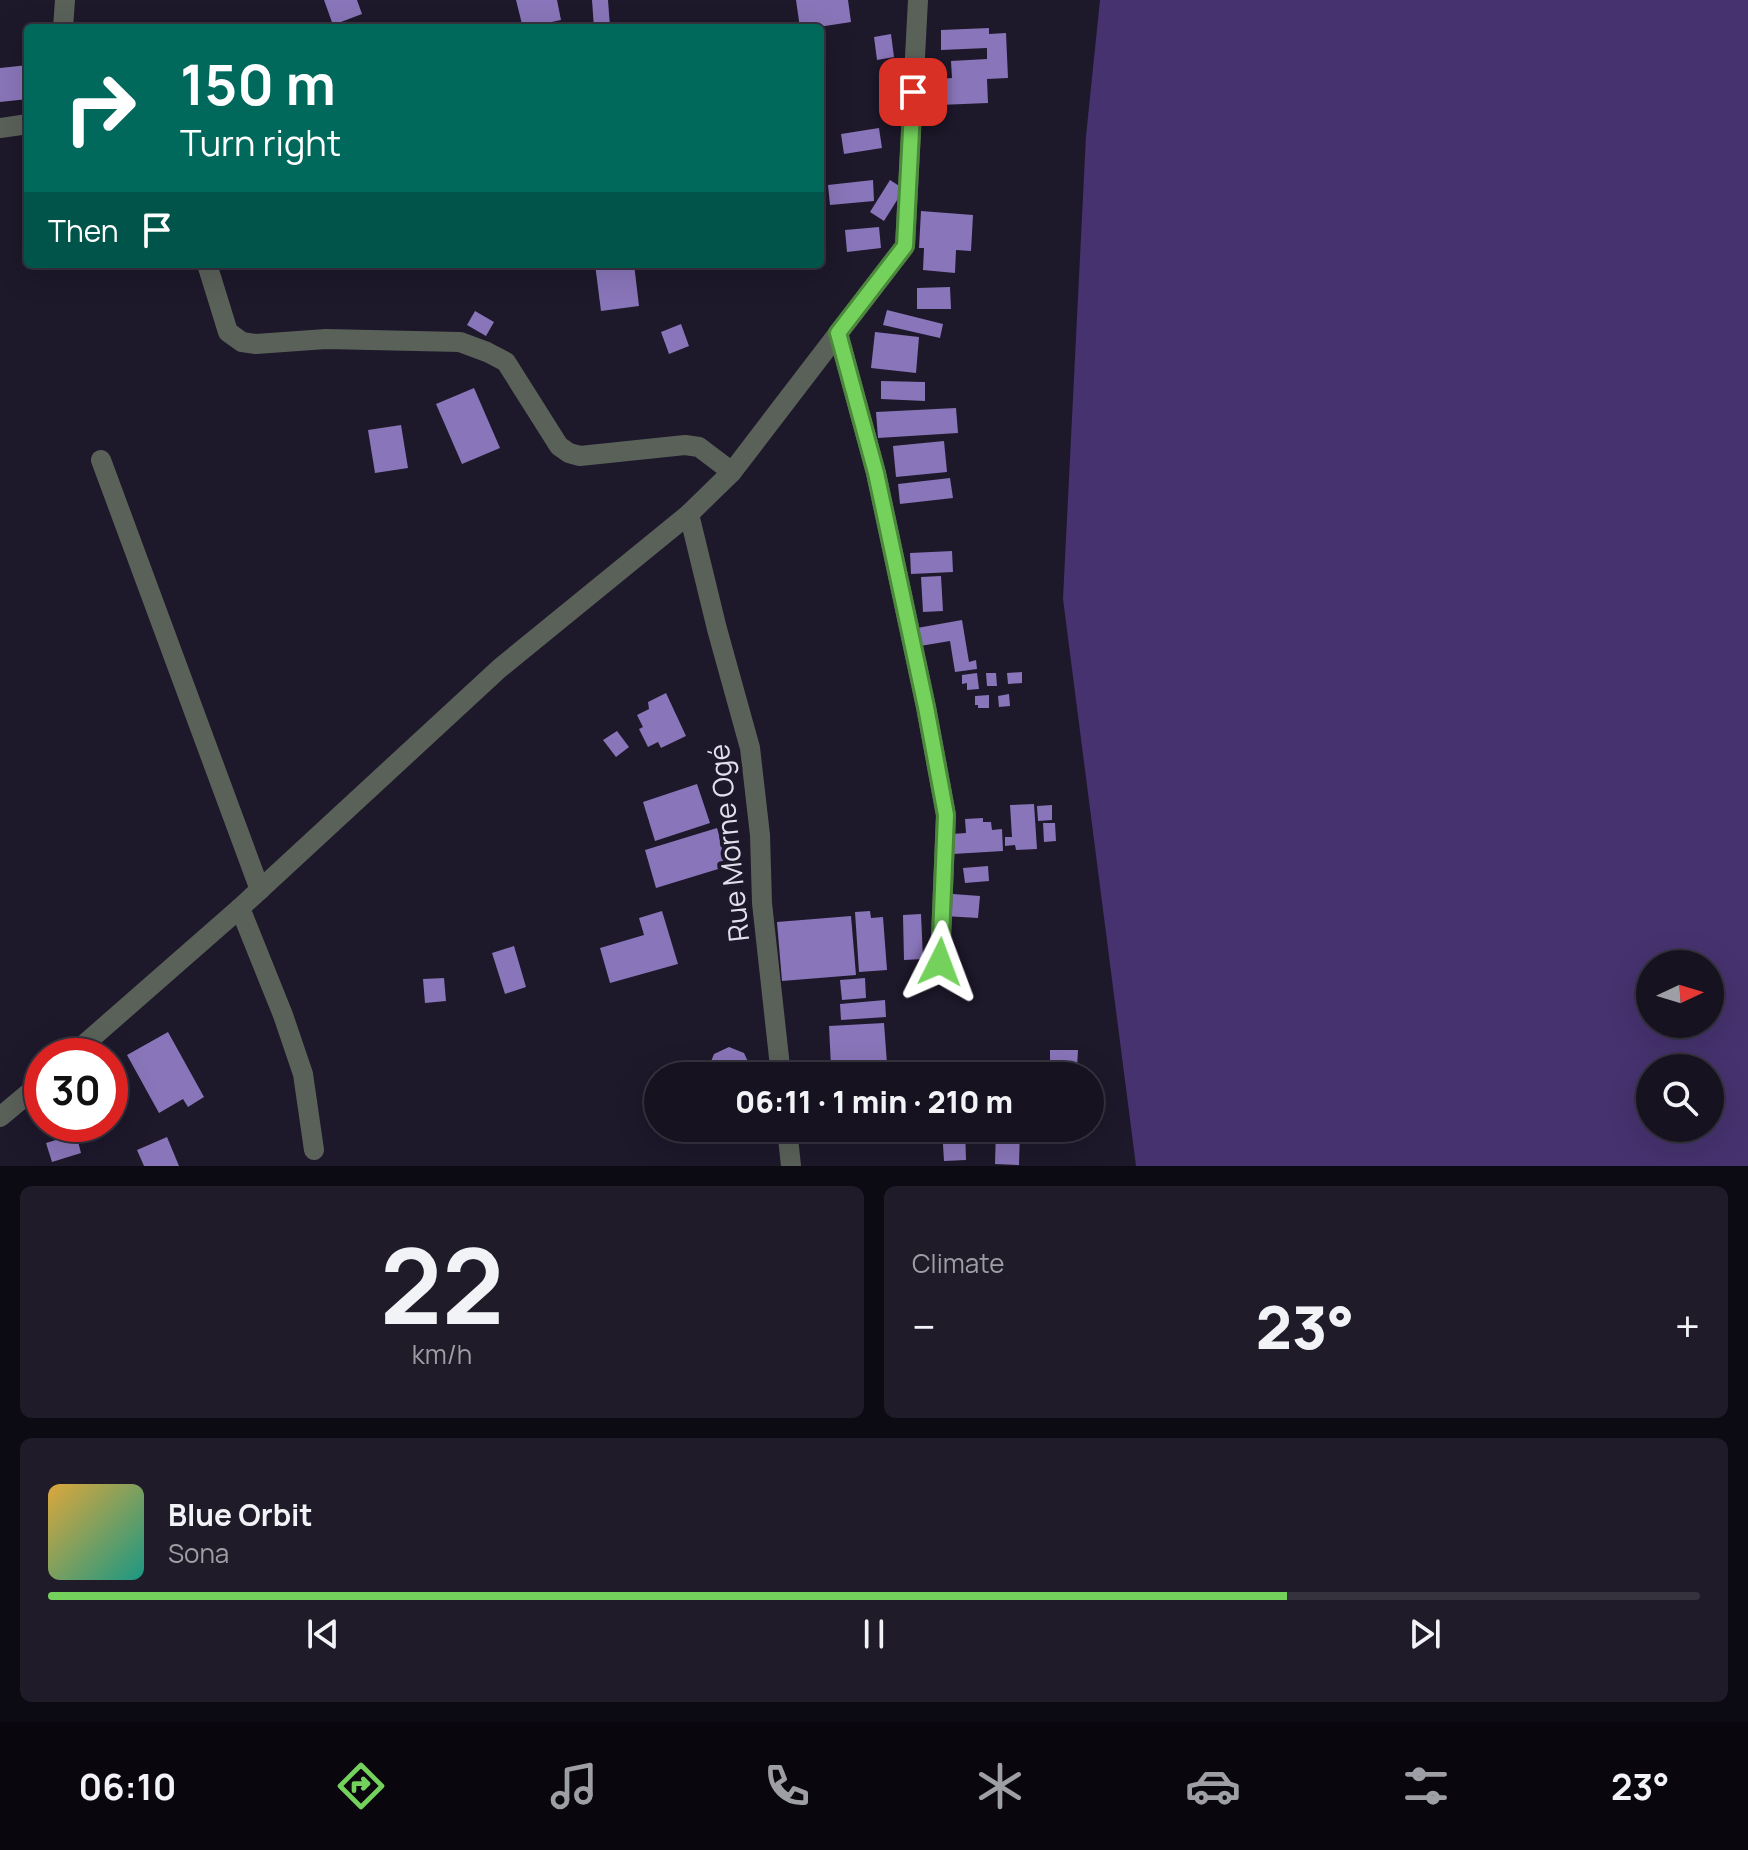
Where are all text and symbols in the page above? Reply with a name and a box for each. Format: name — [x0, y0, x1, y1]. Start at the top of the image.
text: 150 m — [180, 45, 336, 122]
icon: right — [48, 56, 152, 160]
pin — [879, 58, 947, 126]
icon: arrive — [891, 70, 935, 114]
text: Turn right — [180, 118, 341, 167]
icon: arrive — [135, 208, 179, 252]
text: Then — [48, 210, 119, 251]
street label: Rue Morne Ogé — [699, 742, 757, 944]
position arrow — [898, 920, 982, 1004]
north arrow — [1636, 950, 1724, 1038]
map controls — [1636, 950, 1724, 1142]
speed limit sign: 30 — [24, 1038, 128, 1142]
button: search — [1636, 1054, 1724, 1142]
text: 06:11 · 1 min · 210 m — [735, 1081, 1013, 1122]
text: 22 — [380, 1213, 504, 1355]
text: Climate — [912, 1245, 1004, 1281]
text: 23° — [1256, 1285, 1355, 1367]
text: − — [912, 1296, 936, 1356]
text: + — [1675, 1296, 1700, 1356]
text: km/h — [412, 1336, 472, 1372]
text: Blue Orbit — [168, 1494, 313, 1535]
text: Sona — [168, 1535, 229, 1571]
icon: previous — [301, 1612, 345, 1656]
icon: pause — [852, 1612, 896, 1656]
icon: next — [1403, 1612, 1447, 1656]
icon: directions — [333, 1758, 389, 1814]
icon: music — [546, 1758, 602, 1814]
icon: phone — [759, 1758, 815, 1814]
icon: climate — [972, 1758, 1028, 1814]
icon: car — [1185, 1758, 1241, 1814]
icon: filters — [1398, 1758, 1454, 1814]
text: 06:10 — [78, 1762, 176, 1811]
text: 23° — [1611, 1762, 1669, 1811]

